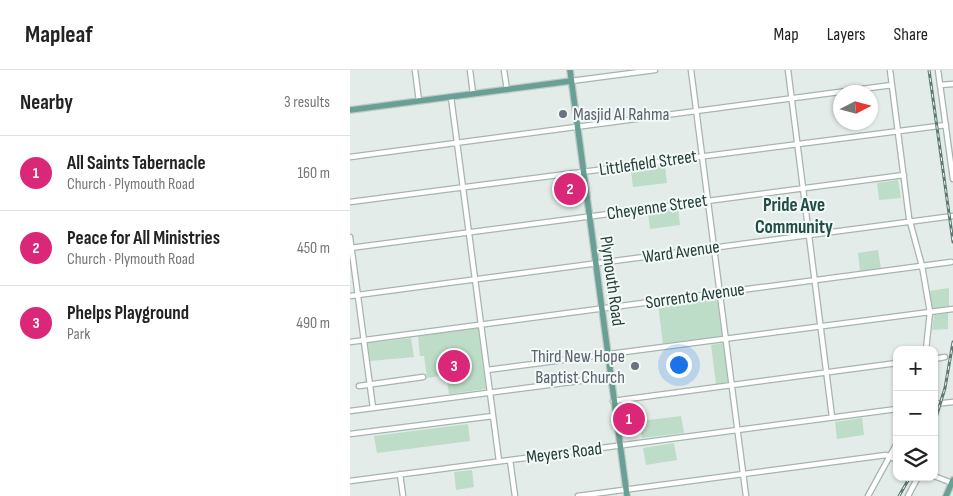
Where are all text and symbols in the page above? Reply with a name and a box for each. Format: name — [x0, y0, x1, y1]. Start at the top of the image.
text: Mapleaf — [25, 20, 93, 49]
text: Map — [774, 24, 799, 45]
text: Layers — [827, 24, 866, 45]
text: Share — [894, 24, 928, 45]
north arrow — [833, 85, 878, 130]
text: Nearby — [20, 90, 73, 115]
text: 3 results — [284, 93, 330, 112]
place label: Masjid Al Rahma — [573, 104, 669, 125]
marker: Masjid Al Rahma — [557, 108, 569, 120]
street label: Littlefield Street — [598, 146, 699, 180]
text: All Saints Tabernacle — [67, 152, 206, 175]
text: 1 — [33, 164, 39, 183]
text: 160 m — [297, 164, 330, 183]
pin: 2 — [554, 170, 586, 208]
text: Church · Plymouth Road — [67, 175, 195, 194]
street label: Cheyenne Street — [605, 189, 709, 224]
district label: Pride Ave Community — [755, 194, 833, 239]
text: Peace for All Ministries — [67, 227, 220, 250]
street label: Plymouth Road — [595, 235, 629, 327]
street label: Ward Avenue — [641, 236, 721, 268]
text: 2 — [32, 239, 40, 258]
text: 450 m — [297, 239, 330, 258]
text: Church · Plymouth Road — [67, 250, 195, 269]
street label: Sorrento Avenue — [644, 279, 746, 313]
text: Phelps Playground — [67, 302, 189, 325]
text: 3 — [32, 314, 40, 333]
text: 490 m — [296, 314, 330, 333]
text: Park — [67, 325, 90, 344]
place label: Third New Hope Baptist Church — [531, 346, 625, 388]
map controls — [893, 346, 938, 481]
button: + — [893, 346, 938, 391]
pin: 3 — [438, 347, 470, 385]
your location — [666, 352, 692, 378]
marker: Third New Hope Baptist Church — [629, 360, 641, 372]
button: − — [893, 391, 938, 436]
pin: 1 — [613, 400, 645, 438]
button: layers — [893, 436, 938, 481]
street label: Meyers Road — [525, 438, 603, 468]

